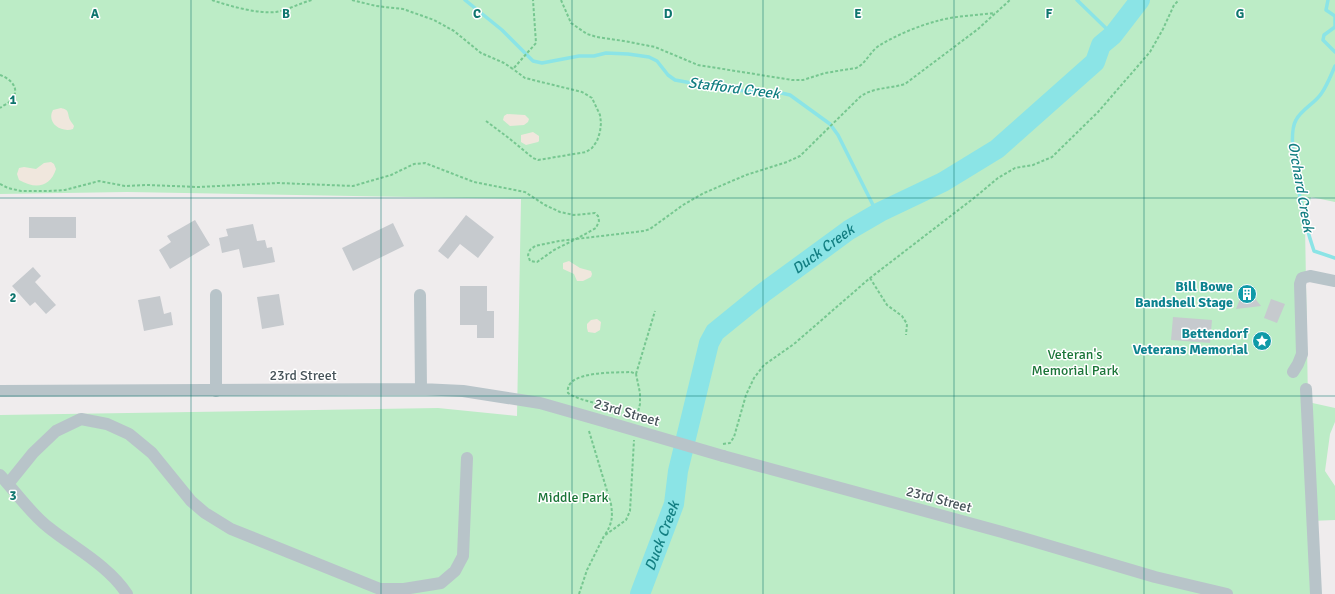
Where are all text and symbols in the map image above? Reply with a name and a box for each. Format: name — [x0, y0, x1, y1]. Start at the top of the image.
text: A — [91, 6, 100, 22]
text: B — [282, 6, 290, 22]
text: C — [473, 6, 481, 22]
text: D — [664, 6, 673, 22]
text: E — [854, 6, 862, 22]
text: F — [1046, 6, 1053, 22]
text: G — [1236, 6, 1244, 22]
water label: Stafford Creek — [687, 73, 782, 103]
text: 1 — [9, 92, 17, 108]
water label: Orchard Creek — [1284, 140, 1318, 235]
water label: Duck Creek — [788, 219, 858, 278]
place label: Bill Bowe Bandshell Stage — [1135, 278, 1233, 311]
building icon: Bill Bowe Bandshell Stage — [1236, 283, 1258, 305]
text: 2 — [9, 290, 17, 306]
place label: Bettendorf Veterans Memorial — [1133, 325, 1249, 358]
place icon: Bettendorf Veterans Memorial — [1251, 330, 1273, 352]
park label: Veteran's Memorial Park — [1031, 346, 1119, 379]
street label: 23rd Street — [269, 367, 337, 384]
street label: 23rd Street — [592, 395, 662, 430]
street label: 23rd Street — [904, 483, 974, 516]
text: 3 — [9, 488, 17, 504]
park label: Middle Park — [538, 489, 608, 506]
water label: Duck Creek — [641, 497, 684, 573]

